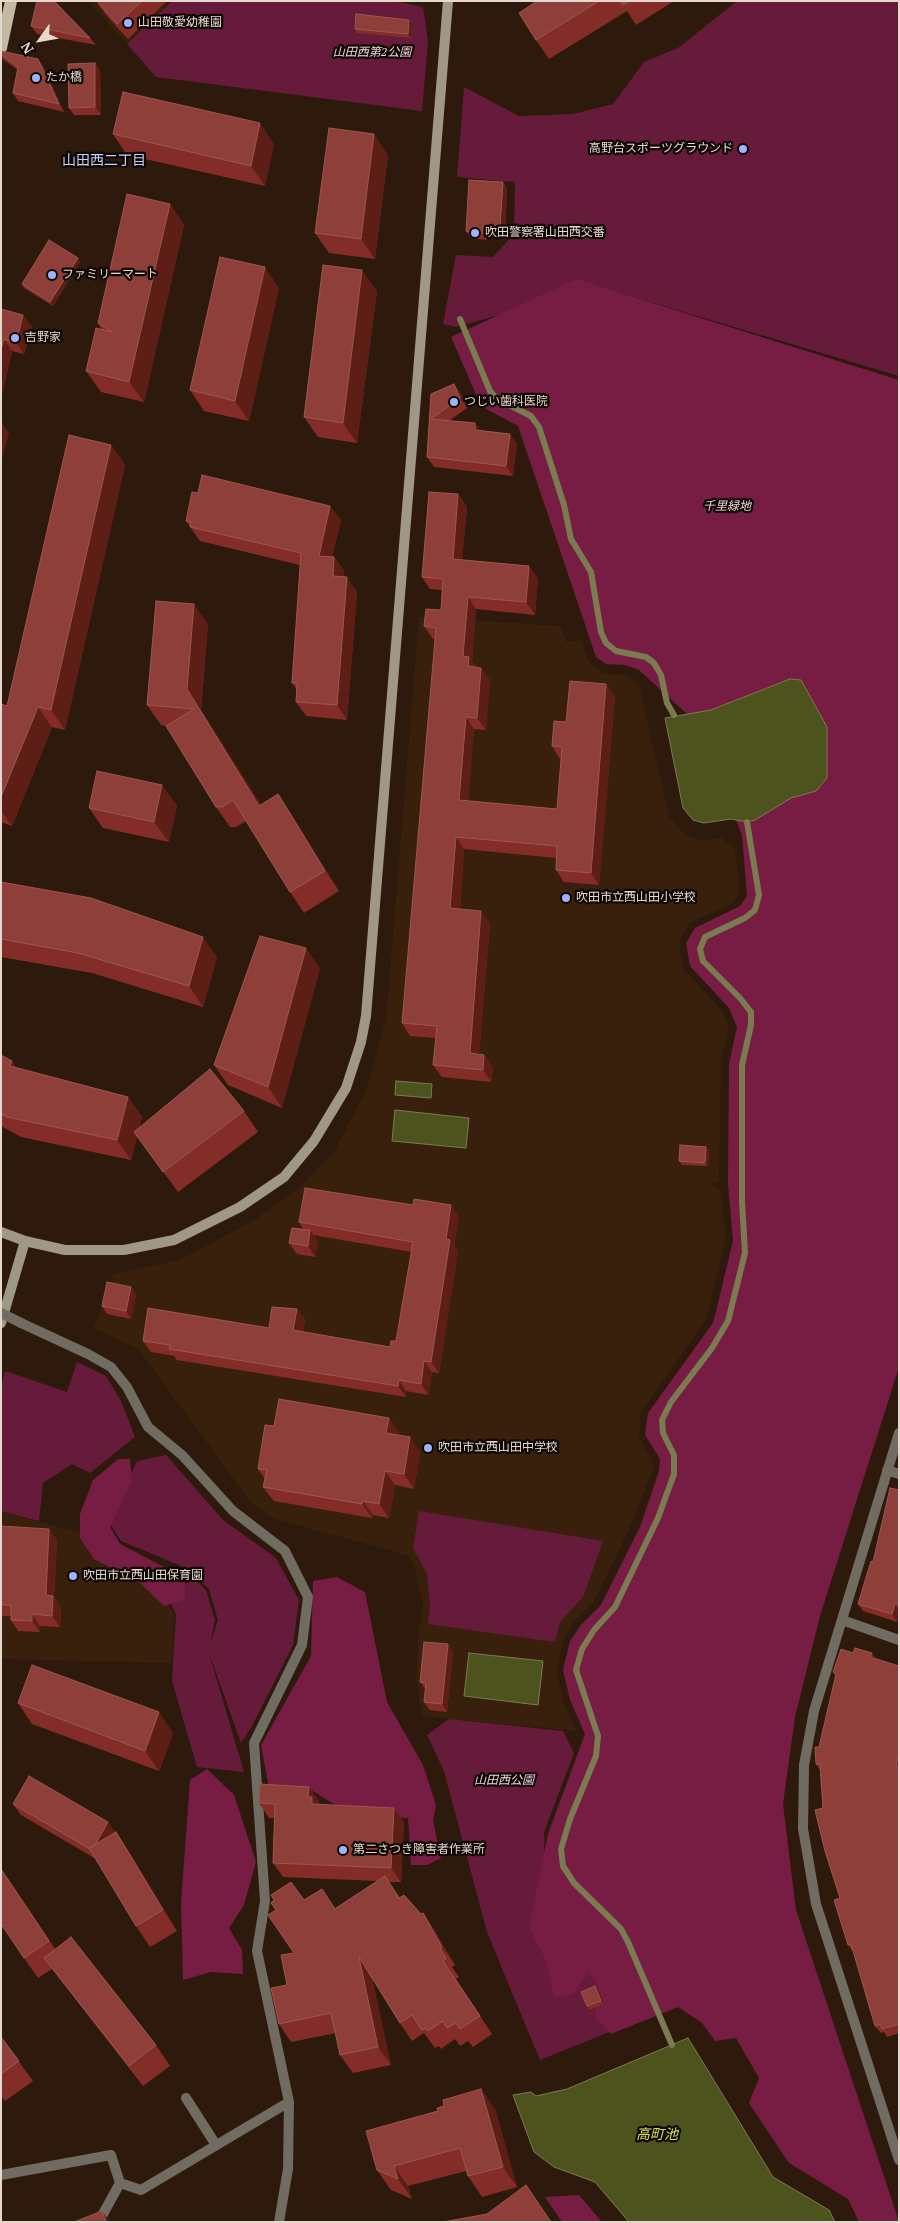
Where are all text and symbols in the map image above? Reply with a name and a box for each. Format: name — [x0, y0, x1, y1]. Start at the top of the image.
north arrow — [15, 15, 65, 65]
place label: 山田敬愛幼稚園 — [138, 16, 222, 30]
marker: 山田敬愛幼稚園 — [122, 17, 134, 29]
text: N — [16, 39, 38, 58]
park label: 山田西第2公園 — [333, 46, 411, 60]
place label: たか橋 — [46, 71, 82, 85]
marker: たか橋 — [30, 72, 42, 84]
place label: 高野台スポーツグラウンド — [589, 142, 733, 156]
marker: 高野台スポーツグラウンド — [737, 143, 749, 155]
district label: 山田西二丁目 — [62, 153, 146, 169]
place label: 吹田警察署山田西交番 — [485, 226, 605, 240]
marker: 吹田警察署山田西交番 — [469, 227, 481, 239]
place label: ファミリーマート — [62, 268, 158, 282]
marker: ファミリーマート — [46, 269, 58, 281]
place label: 吉野家 — [25, 331, 61, 345]
marker: 吉野家 — [9, 332, 21, 344]
place label: つじい歯科医院 — [464, 395, 548, 409]
marker: つじい歯科医院 — [448, 396, 460, 408]
park label: 千里緑地 — [703, 500, 751, 514]
place label: 吹田市立西山田小学校 — [576, 891, 696, 905]
marker: 吹田市立西山田小学校 — [560, 892, 572, 904]
place label: 吹田市立西山田中学校 — [438, 1441, 558, 1455]
marker: 吹田市立西山田中学校 — [422, 1442, 434, 1454]
place label: 吹田市立西山田保育園 — [83, 1569, 203, 1583]
marker: 吹田市立西山田保育園 — [67, 1570, 79, 1582]
park label: 山田西公園 — [474, 1774, 534, 1788]
place label: 第二さつき障害者作業所 — [353, 1843, 485, 1857]
marker: 第二さつき障害者作業所 — [337, 1844, 349, 1856]
water label: 高町池 — [636, 2127, 678, 2143]

